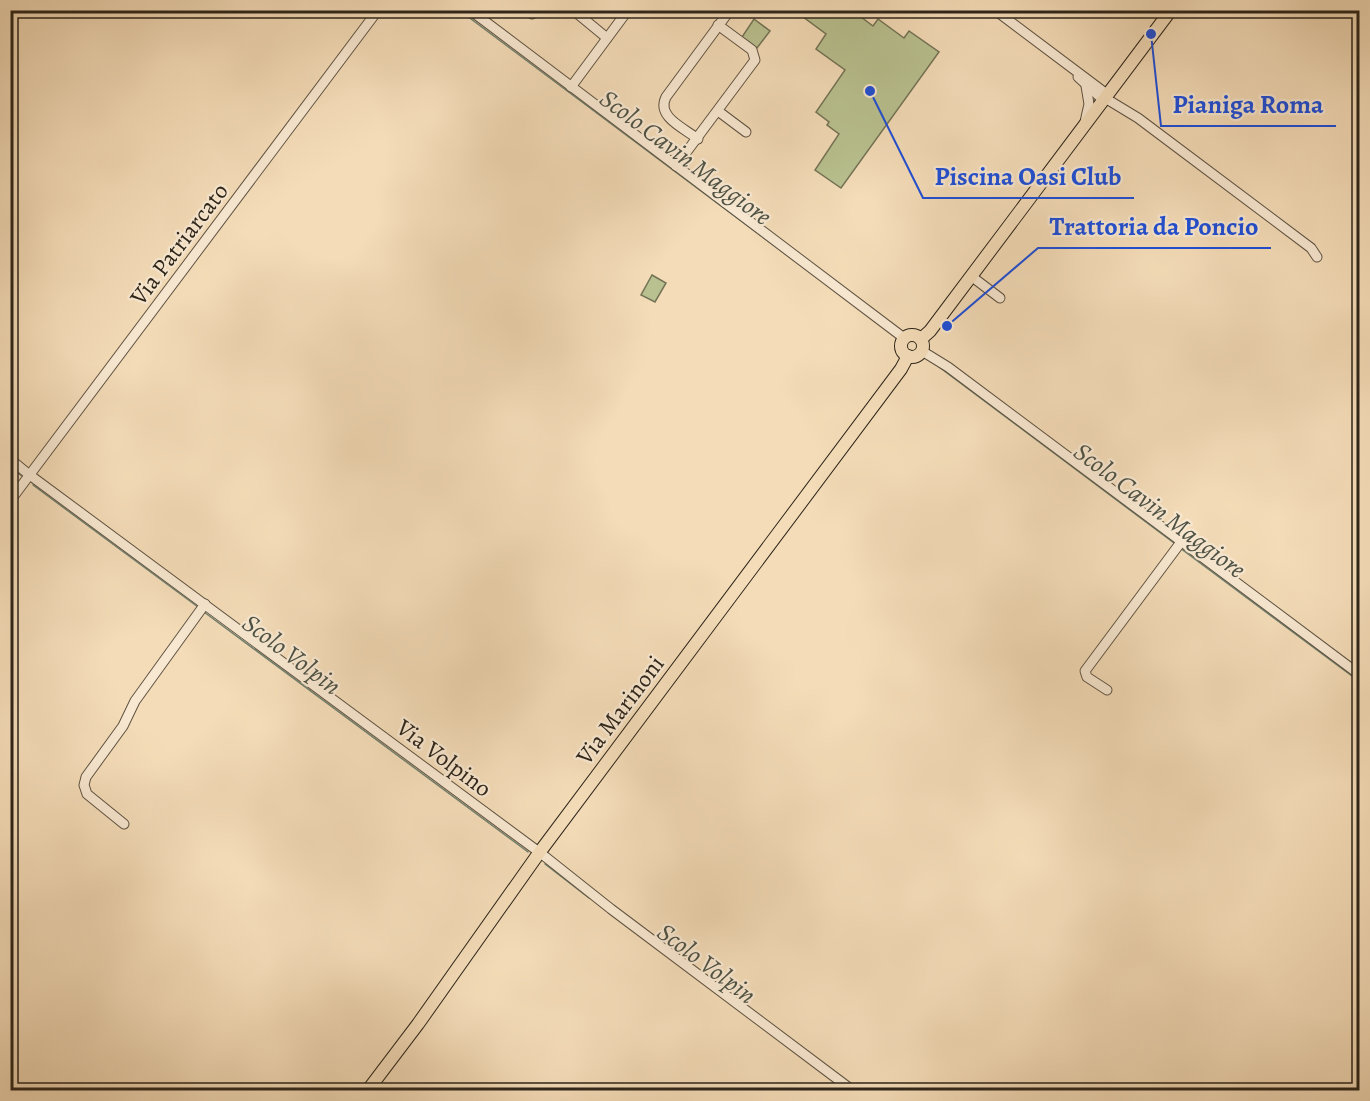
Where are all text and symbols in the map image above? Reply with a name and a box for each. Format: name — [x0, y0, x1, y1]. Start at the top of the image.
water label: Scolo Cavin Maggiore — [593, 81, 779, 234]
callout: Pianiga Roma — [1161, 82, 1336, 126]
text: Pianiga Roma — [1173, 87, 1324, 122]
callout: Piscina Oasi Club — [923, 154, 1134, 198]
text: Piscina Oasi Club — [935, 159, 1121, 194]
street label: Via Patriarcato — [122, 176, 236, 312]
callout: Trattoria da Poncio — [1038, 204, 1271, 248]
text: Trattoria da Poncio — [1050, 209, 1258, 244]
water label: Scolo Cavin Maggiore — [1067, 434, 1253, 587]
water label: Scolo Volpin — [235, 606, 348, 703]
street label: Via Marinoni — [568, 649, 671, 772]
street label: Via Volpino — [389, 711, 498, 804]
water label: Scolo Volpin — [650, 915, 763, 1012]

